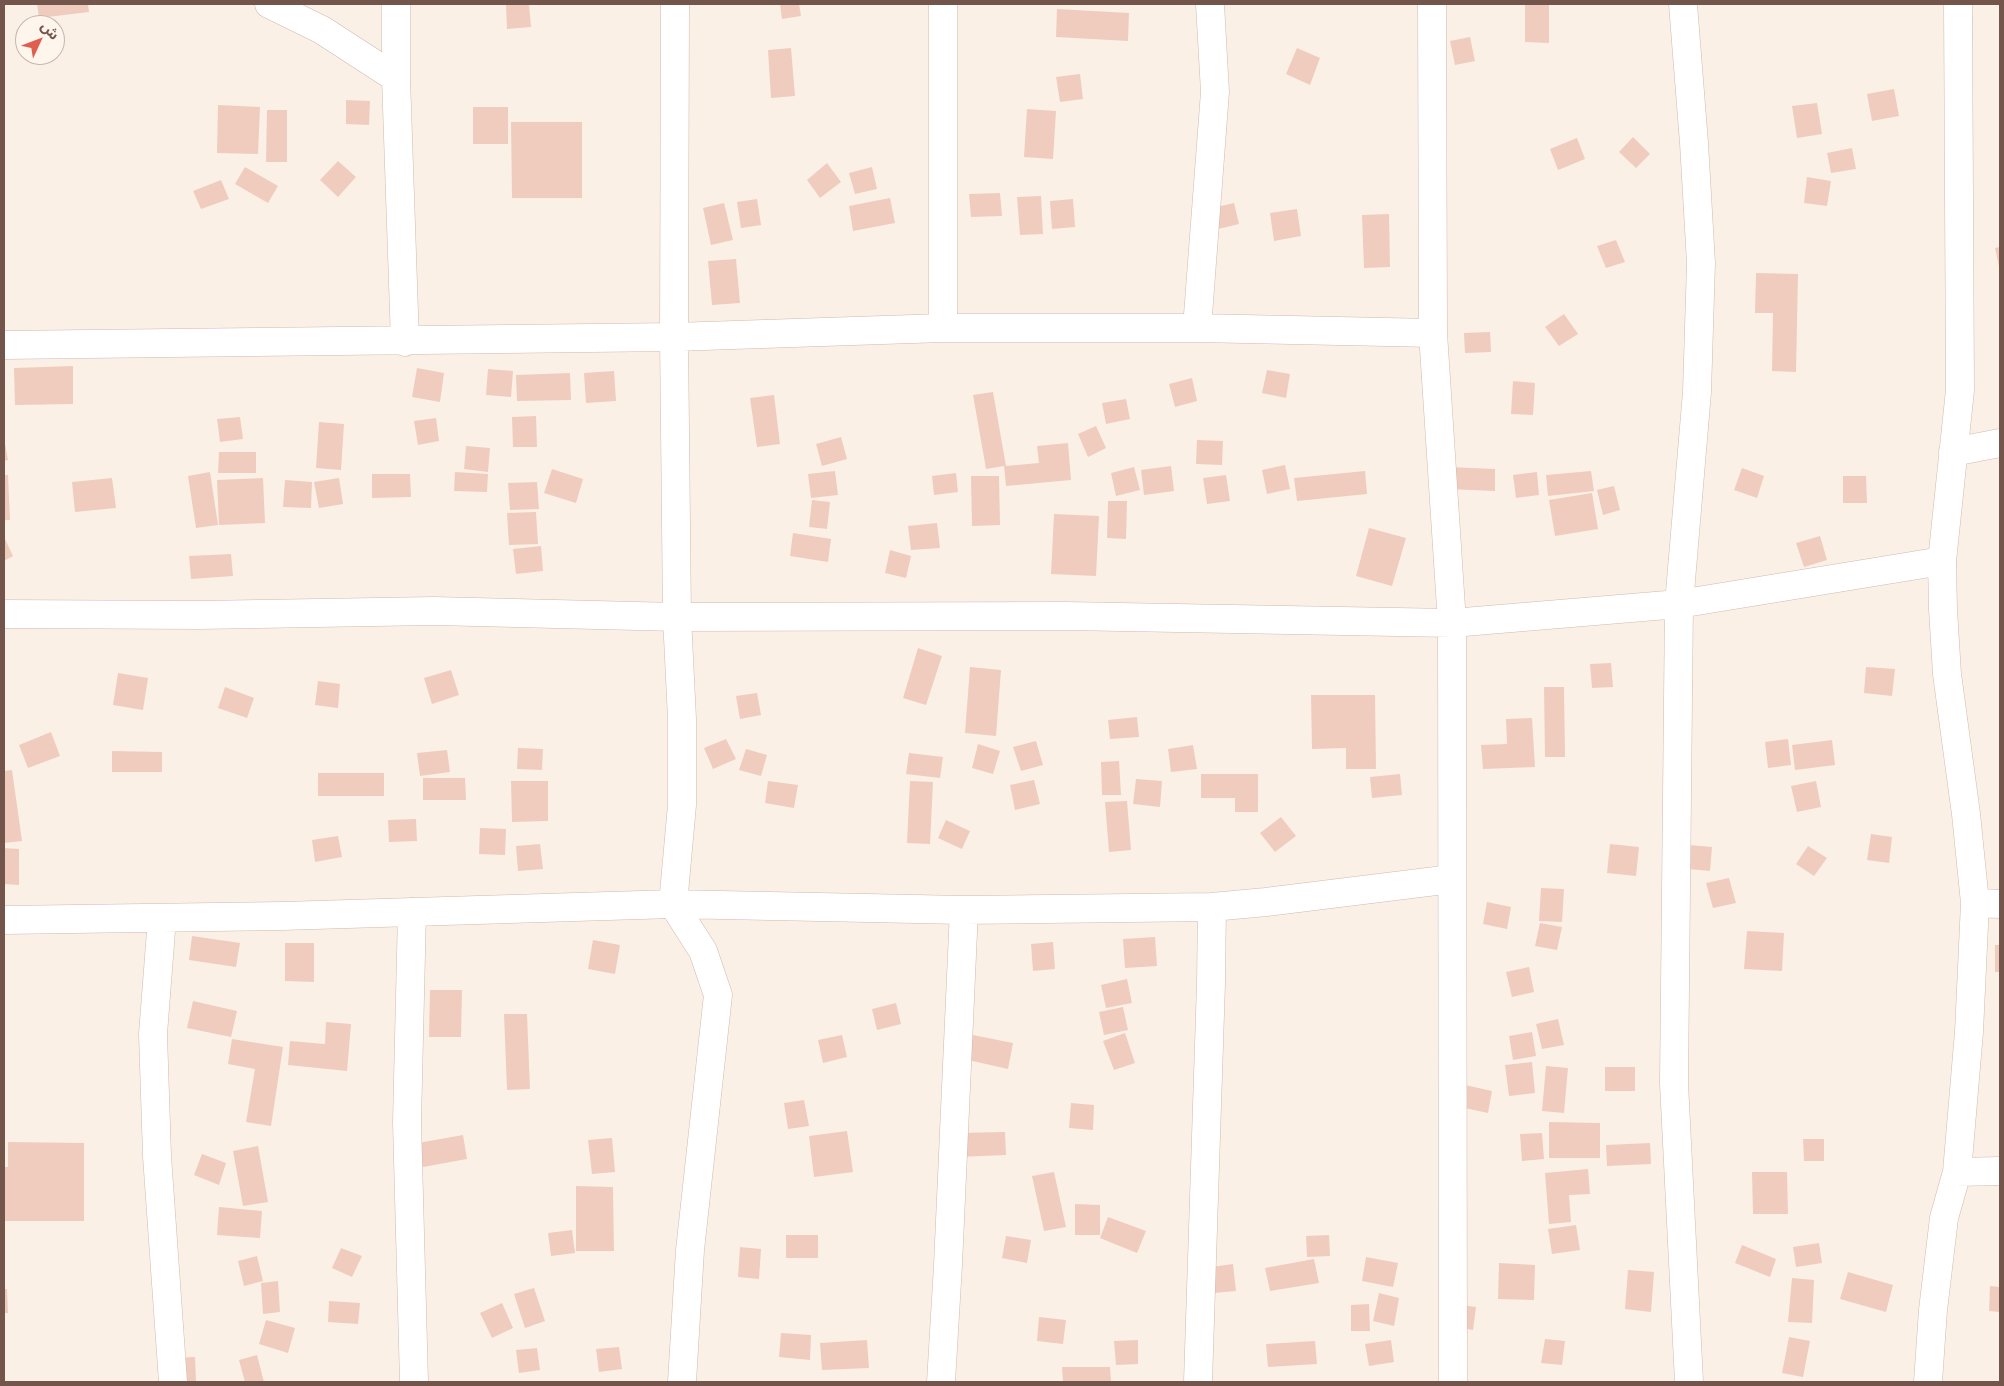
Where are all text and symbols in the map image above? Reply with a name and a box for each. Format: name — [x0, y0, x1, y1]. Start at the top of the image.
north arrow — [15, 15, 65, 65]
text: ش — [38, 17, 63, 43]

